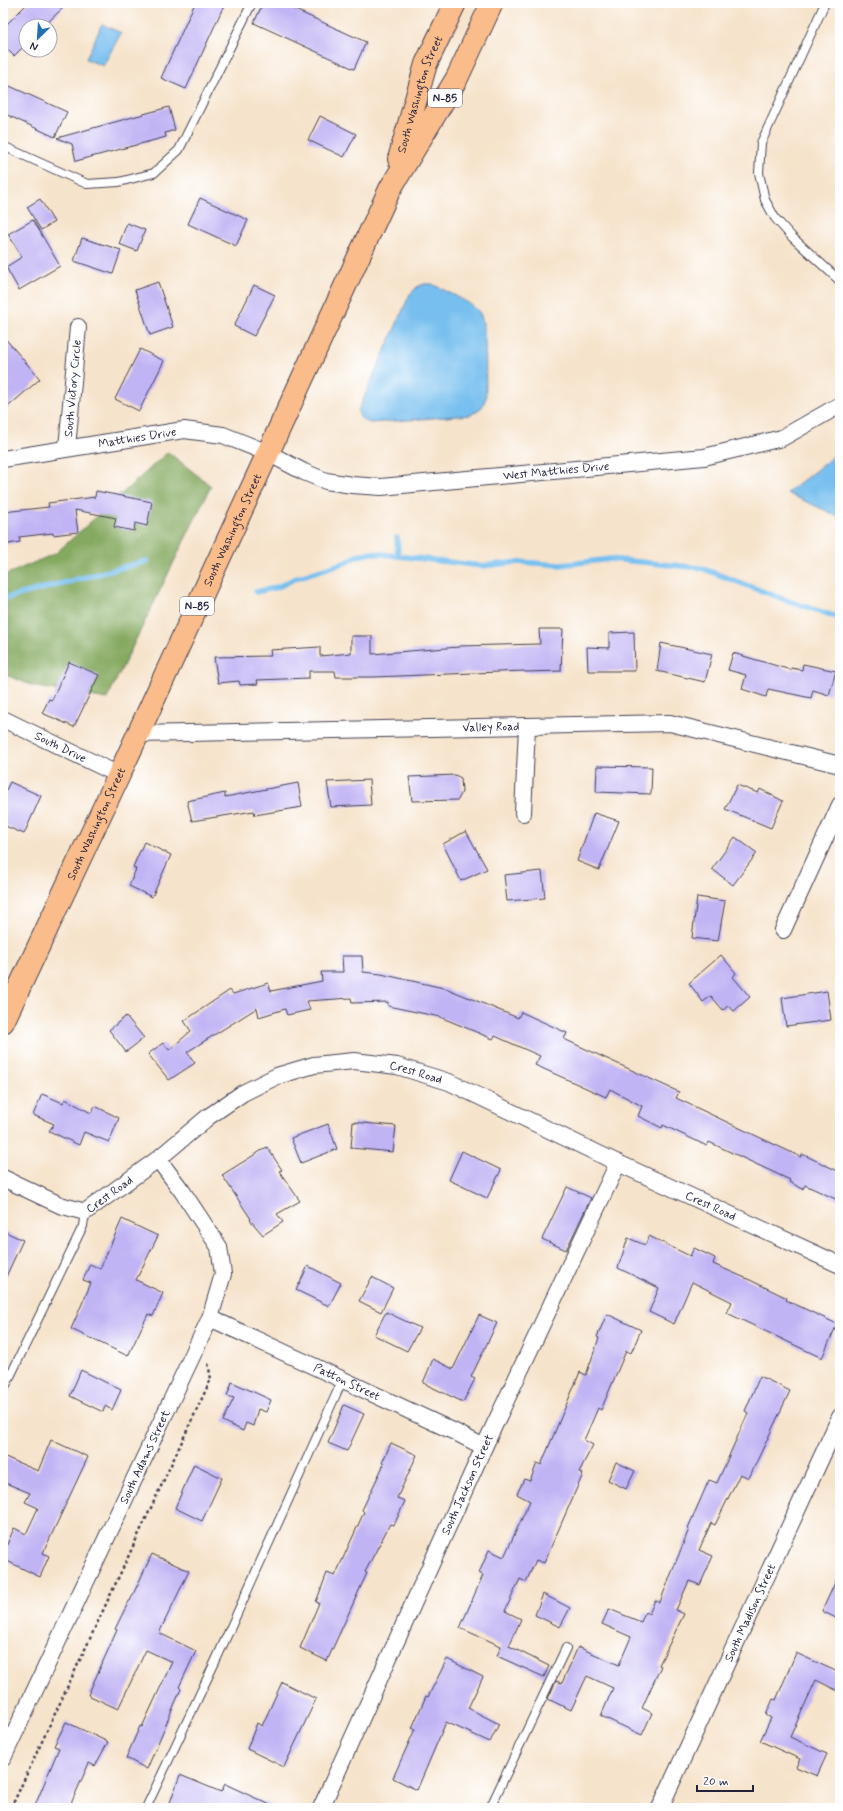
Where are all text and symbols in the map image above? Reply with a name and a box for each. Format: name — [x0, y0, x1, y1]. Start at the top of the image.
north arrow — [18, 18, 58, 58]
street label: South Washington Street — [394, 33, 447, 155]
text: N — [28, 38, 40, 54]
road number: N-85 — [428, 89, 462, 107]
street label: South Victory Circle — [61, 339, 86, 438]
street label: Matthies Drive — [97, 424, 178, 453]
street label: West Matthies Drive — [503, 459, 610, 485]
street label: South Washington Street — [200, 471, 267, 589]
road number: N-85 — [180, 597, 214, 615]
street label: Valley Road — [462, 719, 520, 736]
street label: South Drive — [32, 728, 89, 767]
street label: South Washington Street — [64, 765, 131, 883]
street label: Crest Road — [389, 1058, 444, 1088]
street label: Crest Road — [83, 1173, 136, 1218]
street label: Crest Road — [682, 1188, 738, 1225]
street label: Patton Street — [311, 1360, 383, 1405]
street label: South Adams Street — [117, 1407, 175, 1507]
street label: South Jackson Street — [438, 1432, 498, 1538]
street label: South Madison Street — [721, 1561, 780, 1665]
scale bar — [697, 1767, 753, 1793]
text: 20 m — [703, 1774, 729, 1790]

